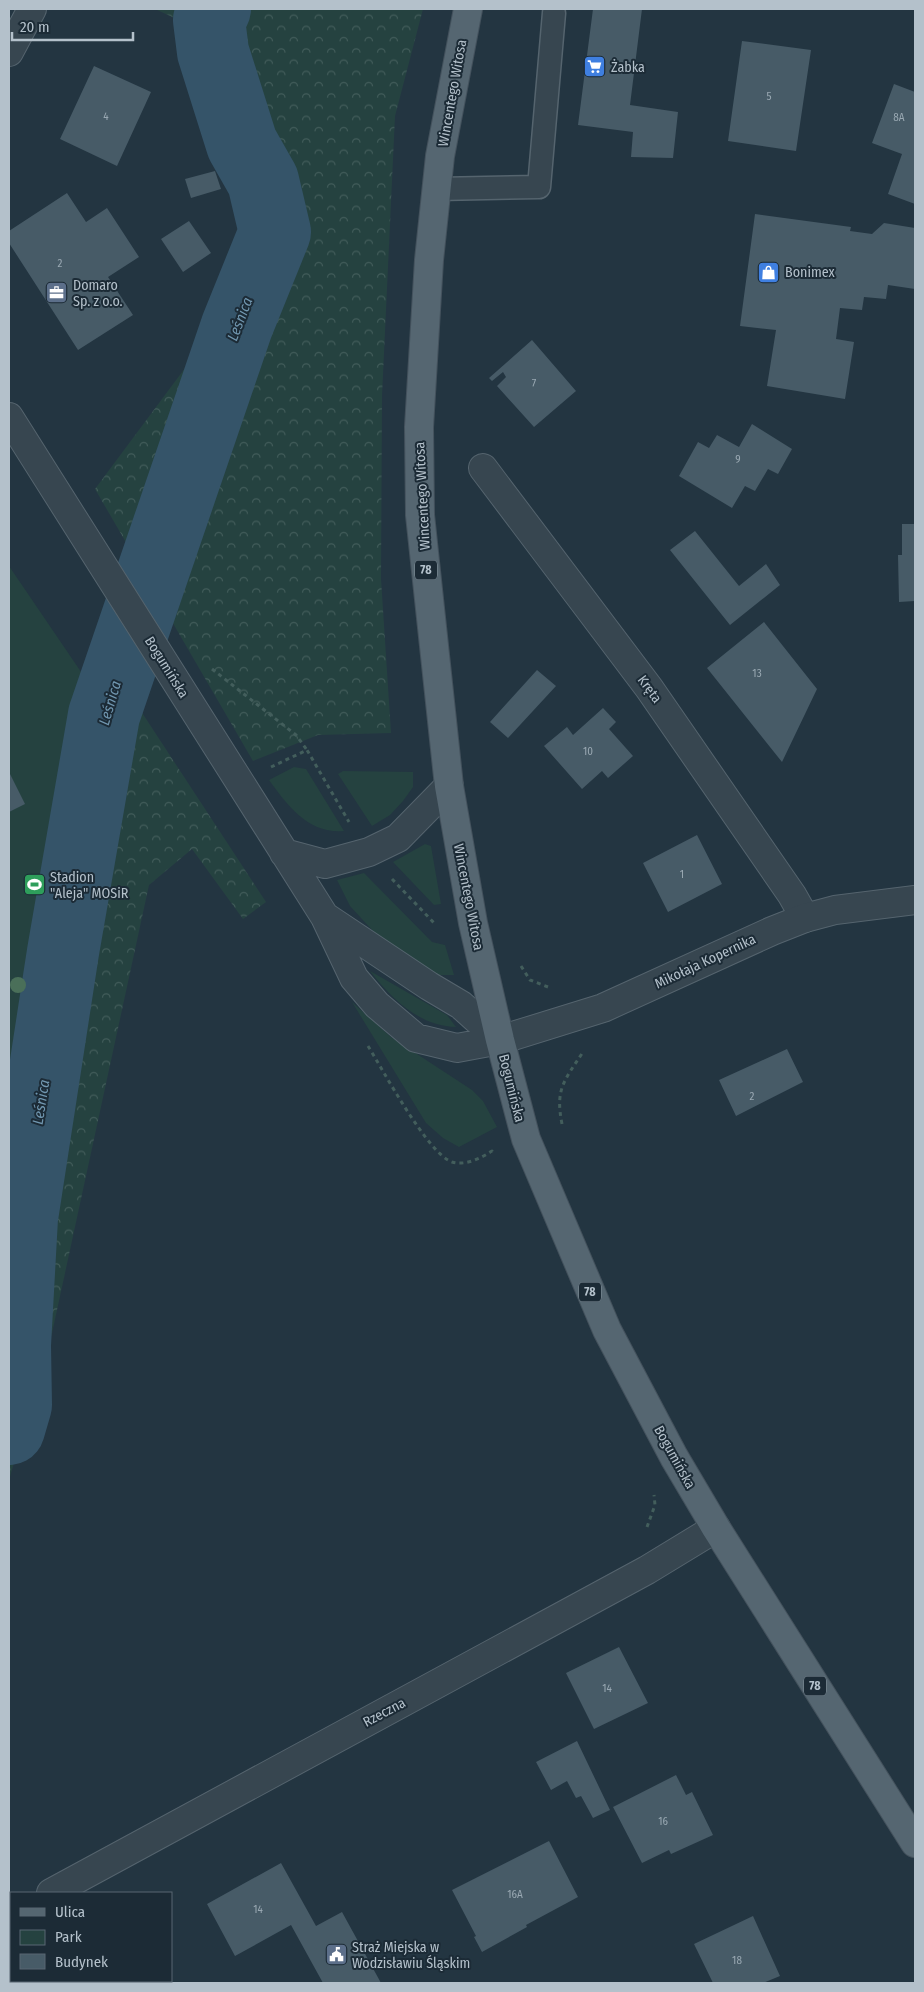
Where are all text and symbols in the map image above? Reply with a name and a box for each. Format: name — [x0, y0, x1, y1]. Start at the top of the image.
scale bar — [12, 10, 134, 42]
text: 20 m — [20, 18, 50, 36]
street label: Wincentego Witosa — [435, 38, 470, 148]
supermarket icon: Żabka — [583, 55, 607, 79]
place label: Żabka — [611, 59, 645, 76]
house number: 5 — [766, 90, 772, 103]
house number: 4 — [103, 110, 109, 123]
house number: 8A — [893, 111, 905, 124]
house number: 2 — [58, 257, 63, 270]
shop icon: Bonimex — [757, 260, 781, 284]
place label: Bonimex — [785, 264, 835, 281]
place label: Domaro Sp. z o.o. — [73, 277, 123, 310]
office icon: Domaro Sp. z o.o. — [45, 281, 69, 305]
water label: Leśnica — [223, 294, 257, 343]
house number: 7 — [532, 377, 537, 390]
street label: Wincentego Witosa — [411, 441, 434, 550]
house number: 9 — [735, 453, 741, 466]
road number: 78 — [415, 560, 437, 580]
street label: Bogumińska — [141, 633, 192, 701]
house number: 13 — [752, 667, 762, 680]
street label: Kręta — [634, 672, 665, 707]
water label: Leśnica — [95, 679, 125, 727]
house number: 10 — [583, 745, 593, 758]
street label: Wincentego Witosa — [450, 842, 487, 952]
house number: 1 — [680, 868, 684, 881]
place label: Stadion "Aleja" MOSiR — [50, 869, 129, 902]
sports icon: Stadion "Aleja" MOSiR — [22, 873, 46, 897]
street label: Mikołaja Kopernika — [652, 931, 759, 992]
street label: Bogumińska — [495, 1052, 528, 1124]
water label: Leśnica — [29, 1078, 53, 1126]
house number: 2 — [750, 1090, 755, 1103]
road number: 78 — [579, 1282, 601, 1301]
street label: Bogumińska — [650, 1423, 699, 1492]
road number: 78 — [804, 1676, 826, 1695]
house number: 14 — [602, 1682, 612, 1695]
street label: Rzeczna — [360, 1694, 409, 1731]
house number: 16 — [658, 1815, 668, 1828]
house number: 16A — [507, 1888, 523, 1901]
legend — [10, 1892, 172, 1982]
text: Ulica — [55, 1903, 85, 1921]
house number: 14 — [253, 1903, 263, 1916]
text: Park — [55, 1928, 82, 1946]
place label: Straż Miejska w Wodzisławiu Śląskim — [352, 1939, 470, 1972]
public building icon: Straż Miejska w Wodzisławiu Śląskim — [324, 1943, 348, 1967]
text: Budynek — [55, 1953, 108, 1971]
house number: 18 — [732, 1954, 742, 1967]

